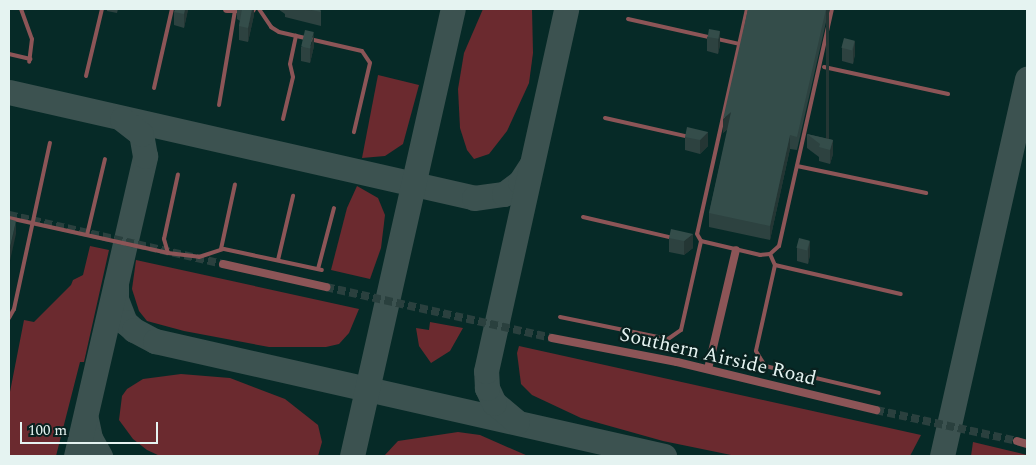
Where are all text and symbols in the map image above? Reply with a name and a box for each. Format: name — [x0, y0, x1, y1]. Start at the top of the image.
street label: Southern Airside Road — [617, 323, 819, 391]
scale bar — [22, 412, 160, 444]
text: 100 m — [28, 419, 67, 442]

